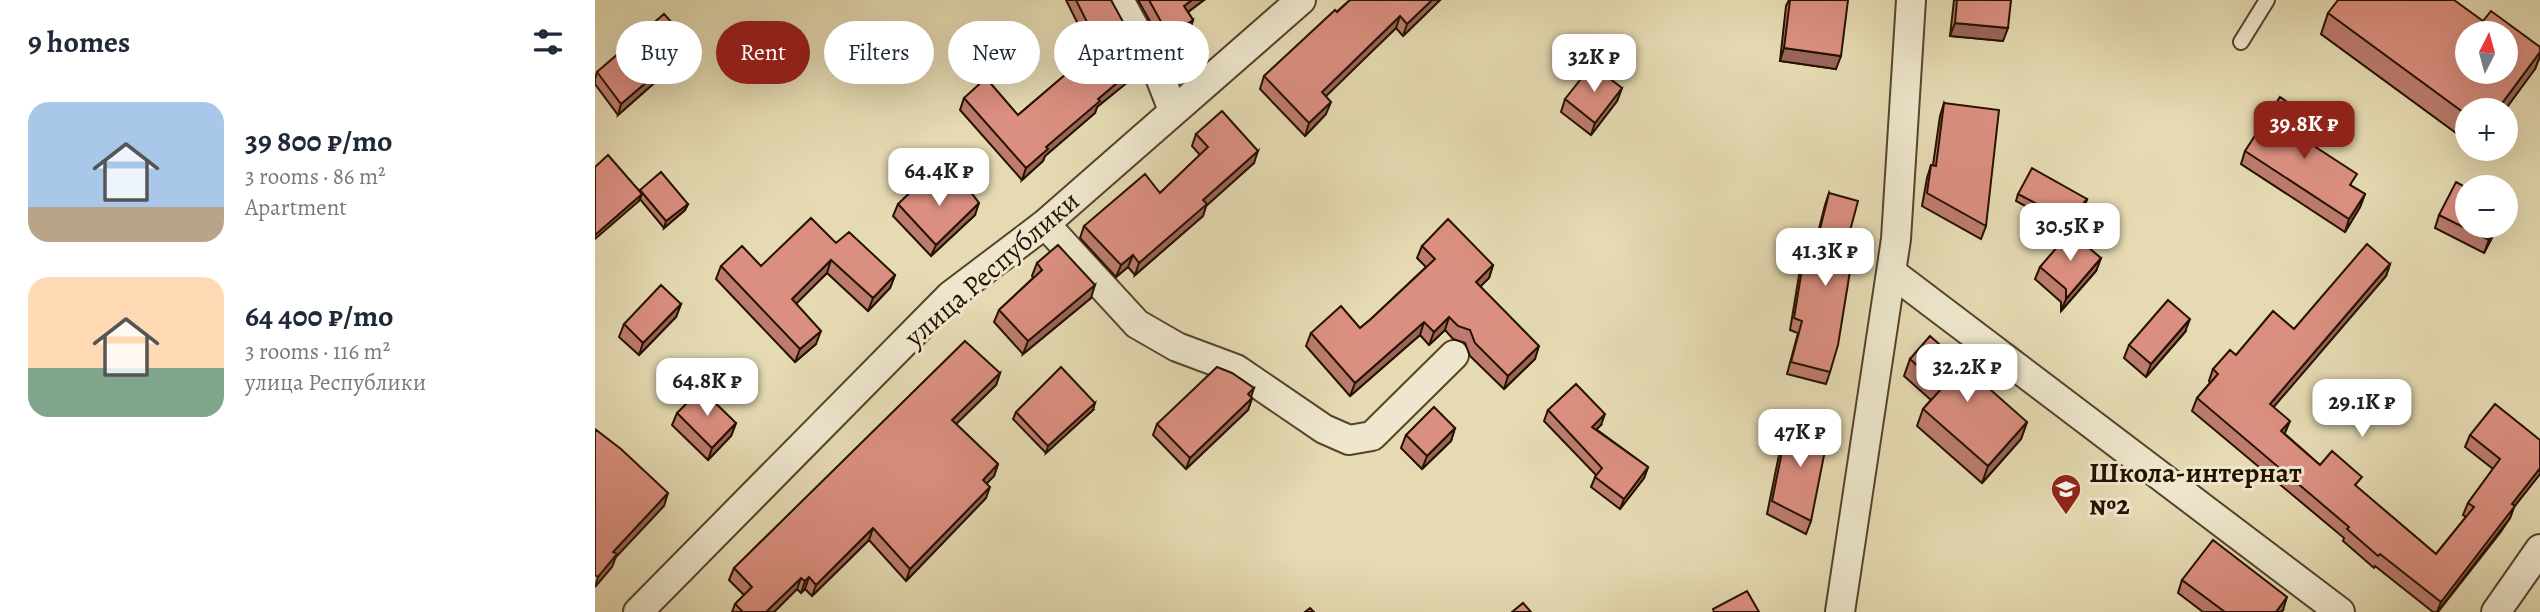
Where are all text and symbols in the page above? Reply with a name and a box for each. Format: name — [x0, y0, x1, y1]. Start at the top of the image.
chip: Buy — [616, 21, 702, 84]
chip: Rent — [716, 21, 810, 84]
chip: Filters — [824, 21, 934, 84]
chip: New — [948, 21, 1040, 84]
chip: Apartment — [1054, 21, 1209, 84]
north arrow — [2455, 21, 2518, 84]
map controls — [2455, 21, 2518, 238]
text: 9 homes — [28, 22, 130, 62]
icon: filters — [529, 23, 567, 61]
pin: 32K ₽ — [1545, 34, 1643, 94]
text: 32K ₽ — [1568, 41, 1620, 72]
button: + — [2455, 98, 2518, 161]
pin: 39.8K ₽ — [2239, 102, 2369, 161]
text: 39.8K ₽ — [2270, 108, 2338, 139]
text: 39 800 ₽/mo — [245, 121, 393, 161]
icon: home — [84, 130, 168, 214]
pin: 64.4K ₽ — [874, 148, 1004, 208]
text: 64.4K ₽ — [904, 155, 974, 186]
text: 3 rooms · 86 m² — [245, 161, 386, 192]
button: − — [2455, 175, 2518, 238]
street label: улица Республики — [896, 182, 1088, 356]
text: Apartment — [245, 192, 347, 223]
pin: 30.5K ₽ — [2005, 204, 2135, 263]
text: 30.5K ₽ — [2036, 210, 2104, 241]
pin: 41.3K ₽ — [1760, 229, 1890, 288]
text: 41.3K ₽ — [1792, 235, 1858, 266]
text: 64 400 ₽/mo — [245, 296, 394, 336]
icon: home — [84, 305, 168, 389]
text: 3 rooms · 116 m² — [245, 336, 390, 367]
pin: 32.2K ₽ — [1902, 344, 2032, 404]
text: 32.2K ₽ — [1932, 351, 2002, 382]
pin: 64.8K ₽ — [642, 358, 772, 418]
text: 64.8K ₽ — [672, 365, 742, 396]
text: улица Республики — [245, 367, 426, 398]
pin: 29.1K ₽ — [2297, 380, 2427, 439]
text: 29.1K ₽ — [2328, 386, 2396, 417]
pin: 47K ₽ — [1751, 410, 1849, 469]
text: 47K ₽ — [1774, 416, 1826, 447]
place label: Школа-интернат №2 — [2089, 454, 2302, 524]
school or university icon: Школа-интернат №2 — [2049, 472, 2083, 516]

